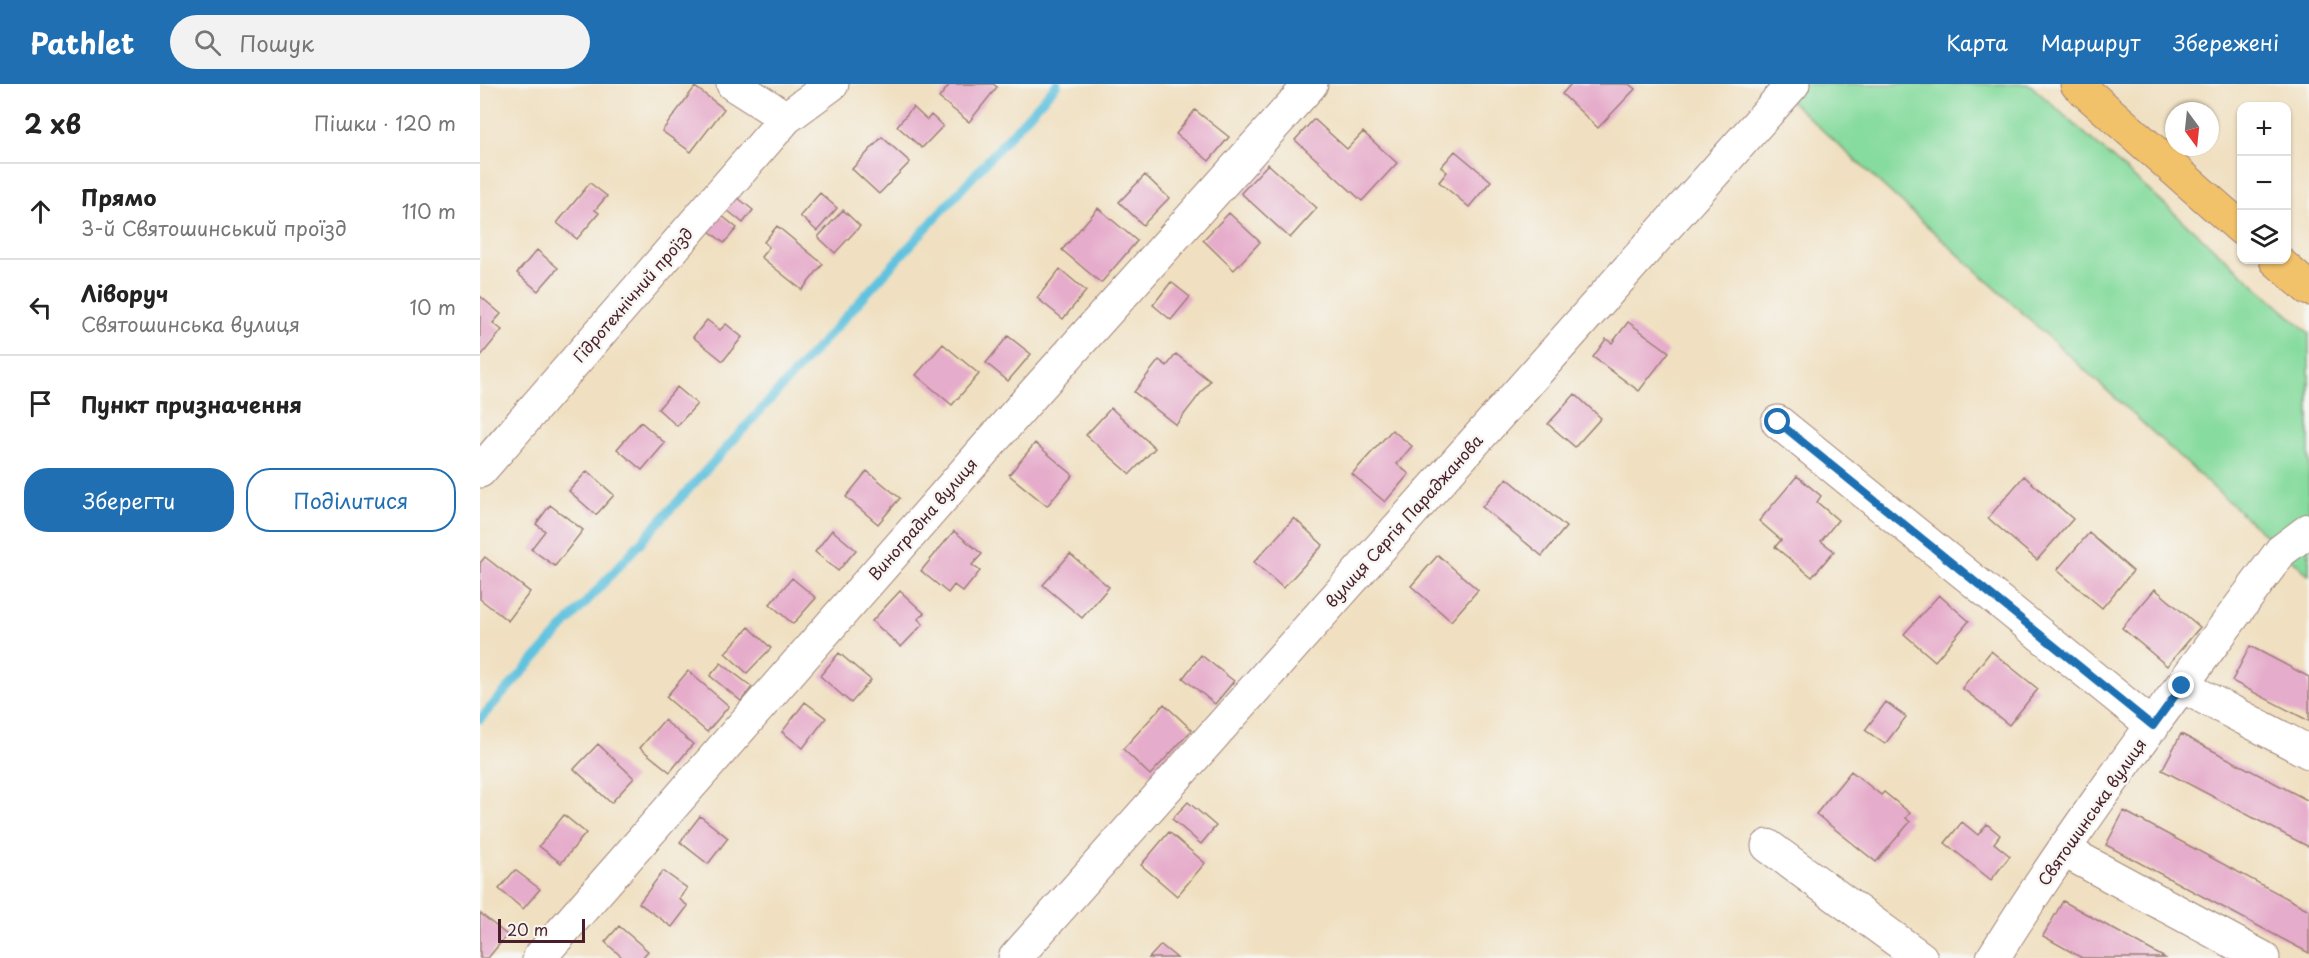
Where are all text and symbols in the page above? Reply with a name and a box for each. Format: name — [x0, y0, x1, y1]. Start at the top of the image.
search box — [170, 15, 590, 69]
text: Pathlet — [30, 21, 134, 64]
icon: search — [191, 26, 224, 59]
text: Пошук — [239, 26, 314, 59]
text: Карта — [1946, 26, 2008, 58]
text: Маршрут — [2041, 26, 2140, 58]
text: Збережені — [2173, 26, 2279, 58]
north arrow — [2165, 102, 2219, 156]
map controls — [2237, 102, 2291, 264]
button: + — [2237, 102, 2291, 156]
text: 2 хв — [24, 104, 81, 143]
text: Пішки · 120 m — [314, 108, 456, 138]
button: − — [2237, 156, 2291, 210]
text: Прямо — [81, 180, 156, 213]
icon: ahead — [24, 195, 57, 228]
text: 110 m — [402, 196, 456, 226]
button: layers — [2237, 210, 2291, 264]
text: 3-й Святошинський проїзд — [81, 213, 347, 243]
street label: Гідротехнічний проїзд — [567, 222, 698, 367]
text: Ліворуч — [81, 276, 168, 309]
icon: left — [24, 291, 57, 324]
text: 10 m — [409, 292, 456, 322]
text: Святошинська вулиця — [81, 309, 300, 339]
icon: arrive — [24, 387, 57, 420]
text: Пункт призначення — [81, 387, 302, 420]
route start — [1764, 408, 1790, 434]
street label: вулиця Сергія Параджанова — [1319, 428, 1488, 612]
street label: Виноградна вулиця — [862, 452, 982, 585]
button: Зберегти — [24, 468, 234, 532]
button: Поділитися — [246, 468, 456, 532]
route end — [2168, 672, 2194, 698]
street label: Святошинська вулиця — [2031, 733, 2151, 890]
scale bar — [498, 916, 585, 944]
text: 20 m — [507, 917, 548, 941]

